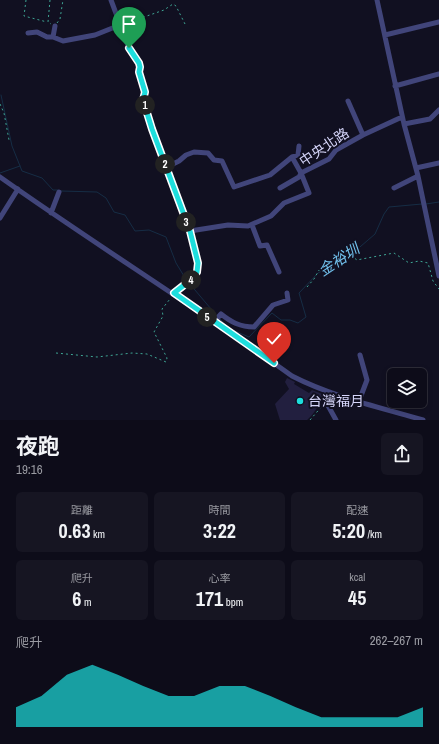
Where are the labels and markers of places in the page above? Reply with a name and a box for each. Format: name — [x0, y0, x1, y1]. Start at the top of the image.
pin — [112, 7.0, 146, 48]
pin: 1 — [135, 95, 155, 115]
pin: 2 — [155, 154, 175, 174]
pin: 3 — [176, 212, 196, 232]
pin: 4 — [181, 270, 201, 290]
pin: 5 — [197, 307, 217, 327]
pin — [257, 322, 291, 363]
place label: 台灣福月 — [308, 392, 364, 410]
marker: 台灣福月 — [295, 396, 305, 406]

